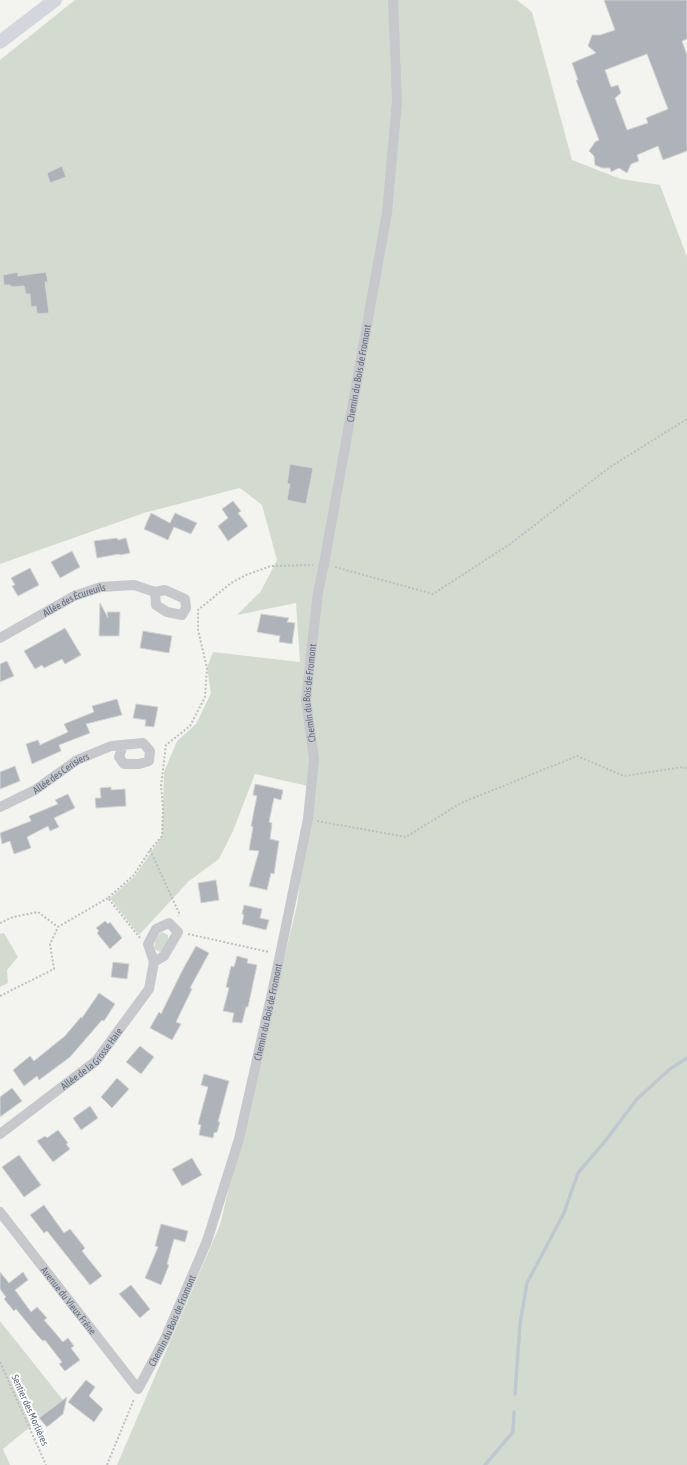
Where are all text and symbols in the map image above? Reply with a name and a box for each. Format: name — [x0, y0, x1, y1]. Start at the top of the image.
street label: Chemin du Bois de Fromont — [344, 323, 372, 423]
street label: Allée des Écureuils — [41, 581, 106, 618]
street label: Chemin du Bois de Fromont — [300, 643, 318, 743]
street label: Allée des Cerisiers — [30, 750, 91, 796]
street label: Chemin du Bois de Fromont — [251, 962, 284, 1062]
street label: Allée de la Grosse Haie — [58, 1025, 124, 1092]
street label: Avenue du Vieux Frêne — [39, 1264, 99, 1337]
street label: Chemin du Bois de Fromont — [146, 1273, 197, 1368]
street label: Sentier des Morlières — [9, 1373, 51, 1448]

